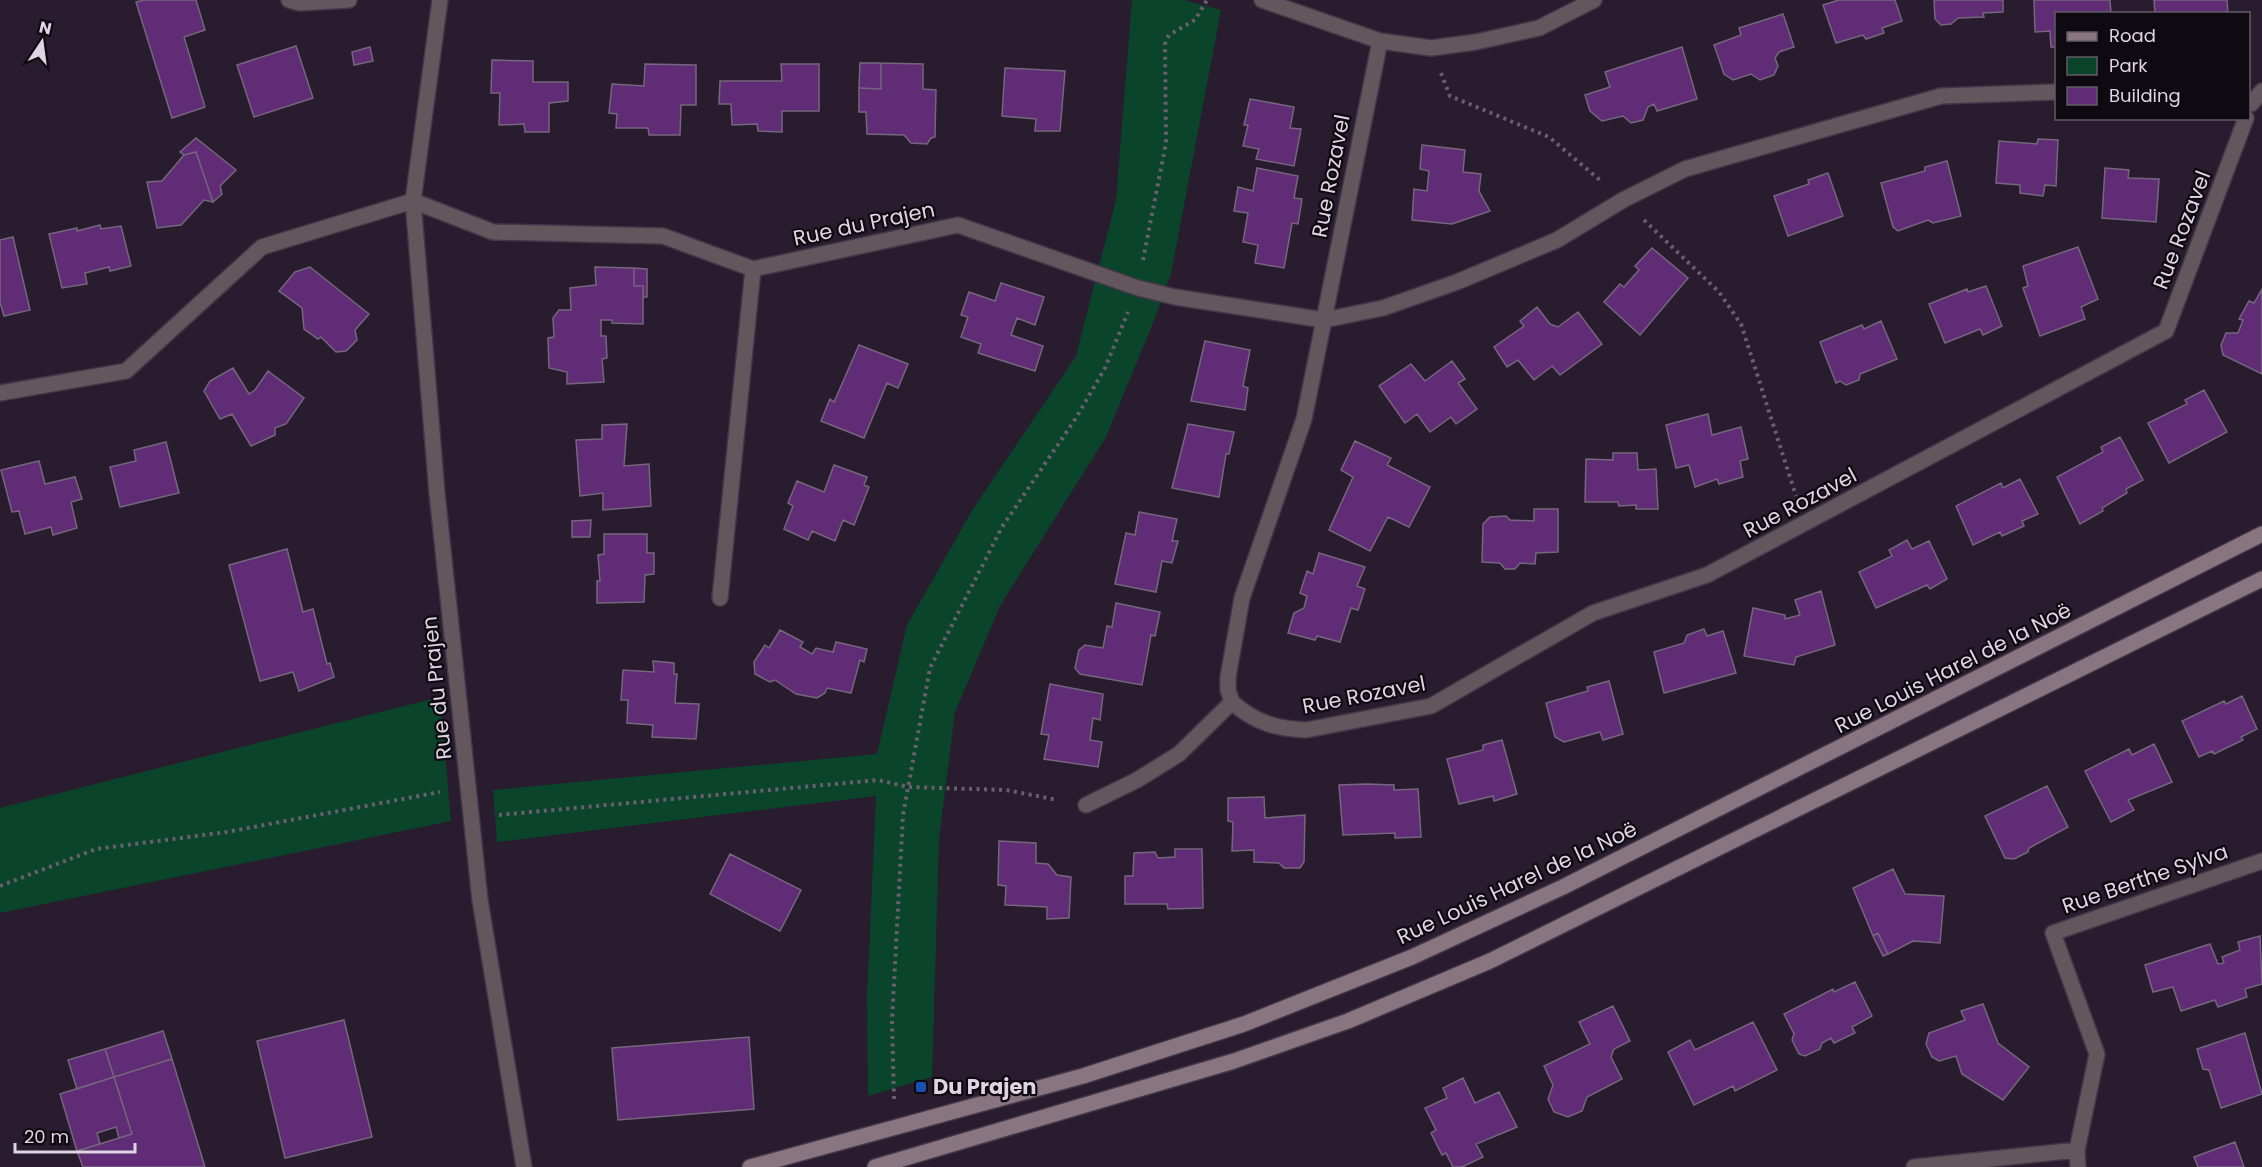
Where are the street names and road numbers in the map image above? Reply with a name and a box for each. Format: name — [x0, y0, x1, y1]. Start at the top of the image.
street label: Rue Rozavel — [1304, 112, 1357, 240]
street label: Rue Rozavel — [2146, 166, 2217, 293]
street label: Rue du Prajen — [790, 194, 937, 253]
street label: Rue Rozavel — [1738, 460, 1862, 545]
street label: Rue Louis Harel de la Noë — [1830, 595, 2076, 740]
street label: Rue du Prajen — [415, 615, 458, 761]
street label: Rue Rozavel — [1300, 668, 1428, 721]
street label: Rue Louis Harel de la Noë — [1392, 814, 1642, 951]
street label: Rue Berthe Sylva — [2058, 837, 2232, 920]

